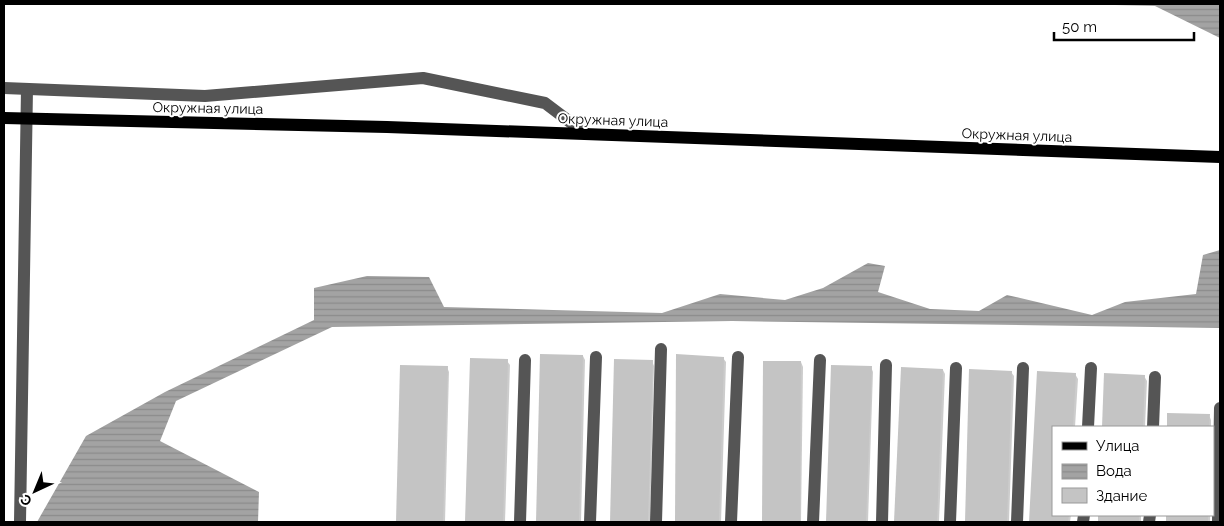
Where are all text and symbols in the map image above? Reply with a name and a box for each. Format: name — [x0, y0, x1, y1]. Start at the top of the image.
scale bar — [1054, 10, 1194, 42]
text: 50 m — [1062, 18, 1097, 36]
street label: Окружная улица — [153, 99, 263, 117]
street label: Окружная улица — [557, 110, 669, 130]
street label: Окружная улица — [961, 125, 1073, 145]
legend — [1052, 426, 1214, 516]
text: Улица — [1096, 437, 1140, 455]
text: Вода — [1096, 462, 1132, 480]
north arrow — [10, 466, 60, 516]
text: Здание — [1096, 487, 1148, 505]
text: С — [17, 491, 35, 509]

